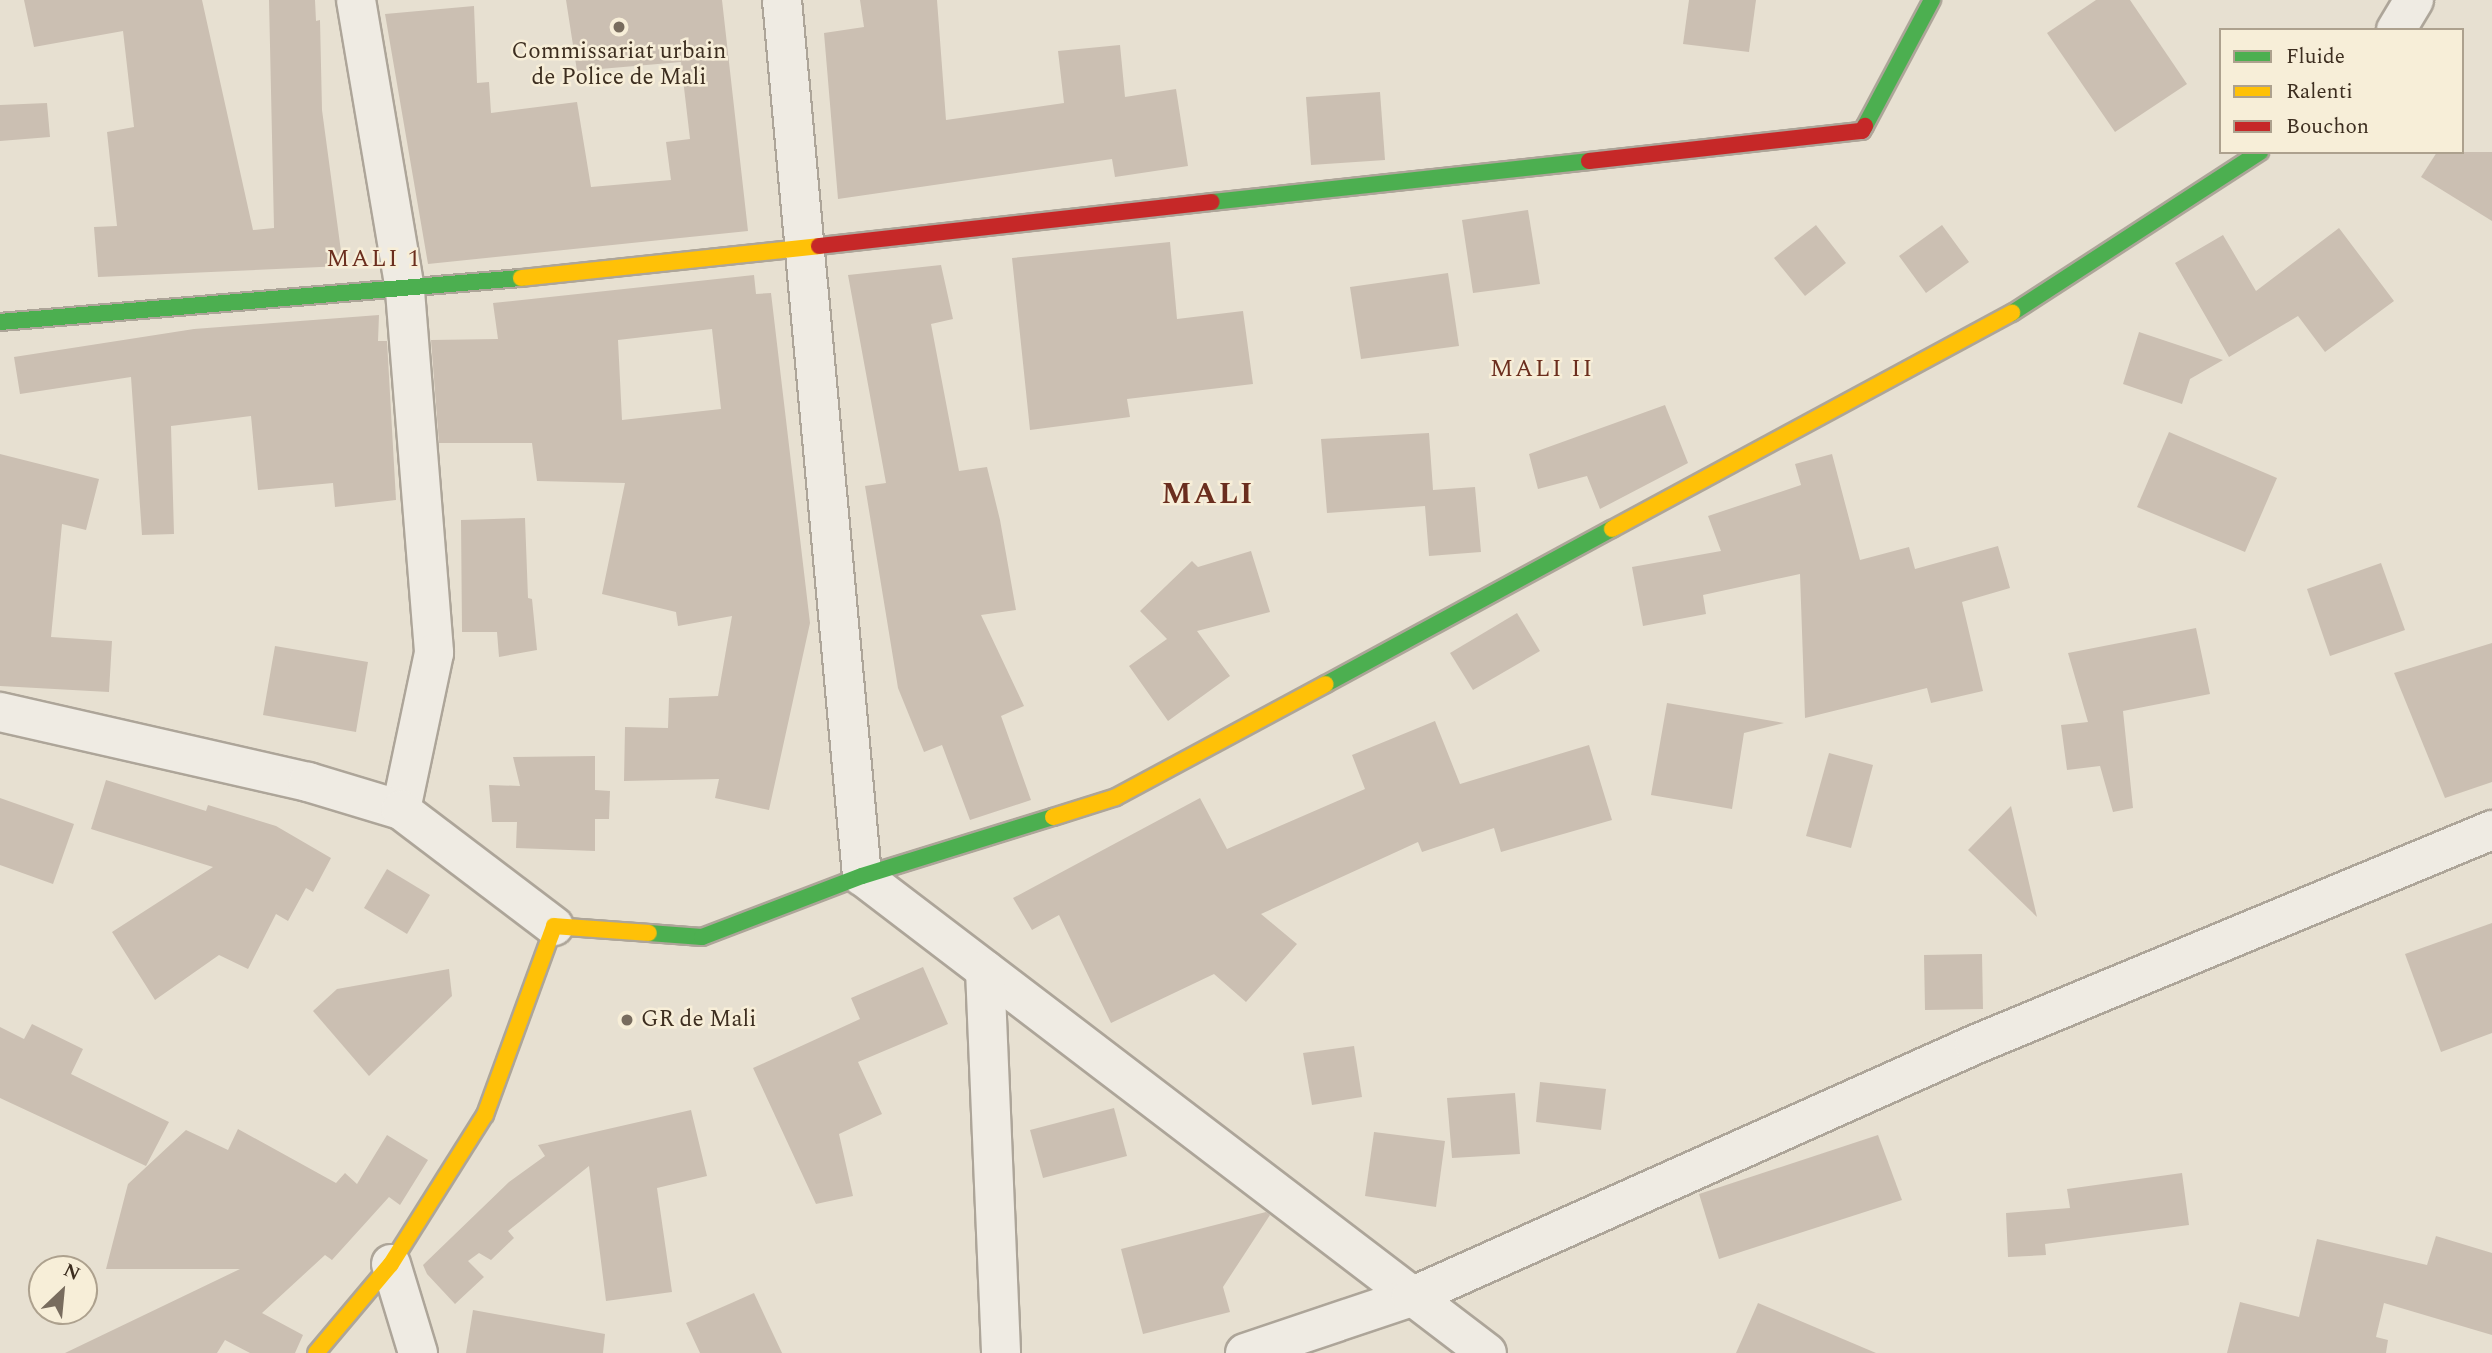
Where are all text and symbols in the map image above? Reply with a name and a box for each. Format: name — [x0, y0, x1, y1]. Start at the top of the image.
marker: Commissariat urbain de Police de Mali — [611, 19, 627, 35]
legend — [2219, 28, 2464, 154]
place label: Commissariat urbain de Police de Mali — [512, 38, 726, 92]
text: Fluide — [2286, 41, 2345, 73]
text: Ralenti — [2286, 76, 2353, 108]
text: Bouchon — [2286, 111, 2369, 143]
district label: MALI 1 — [327, 246, 421, 274]
district label: MALI II — [1491, 356, 1593, 384]
district label: MALI — [1162, 476, 1254, 512]
place label: GR de Mali — [641, 1006, 757, 1034]
marker: GR de Mali — [619, 1012, 635, 1028]
north arrow — [28, 1255, 98, 1325]
text: N — [58, 1256, 85, 1289]

